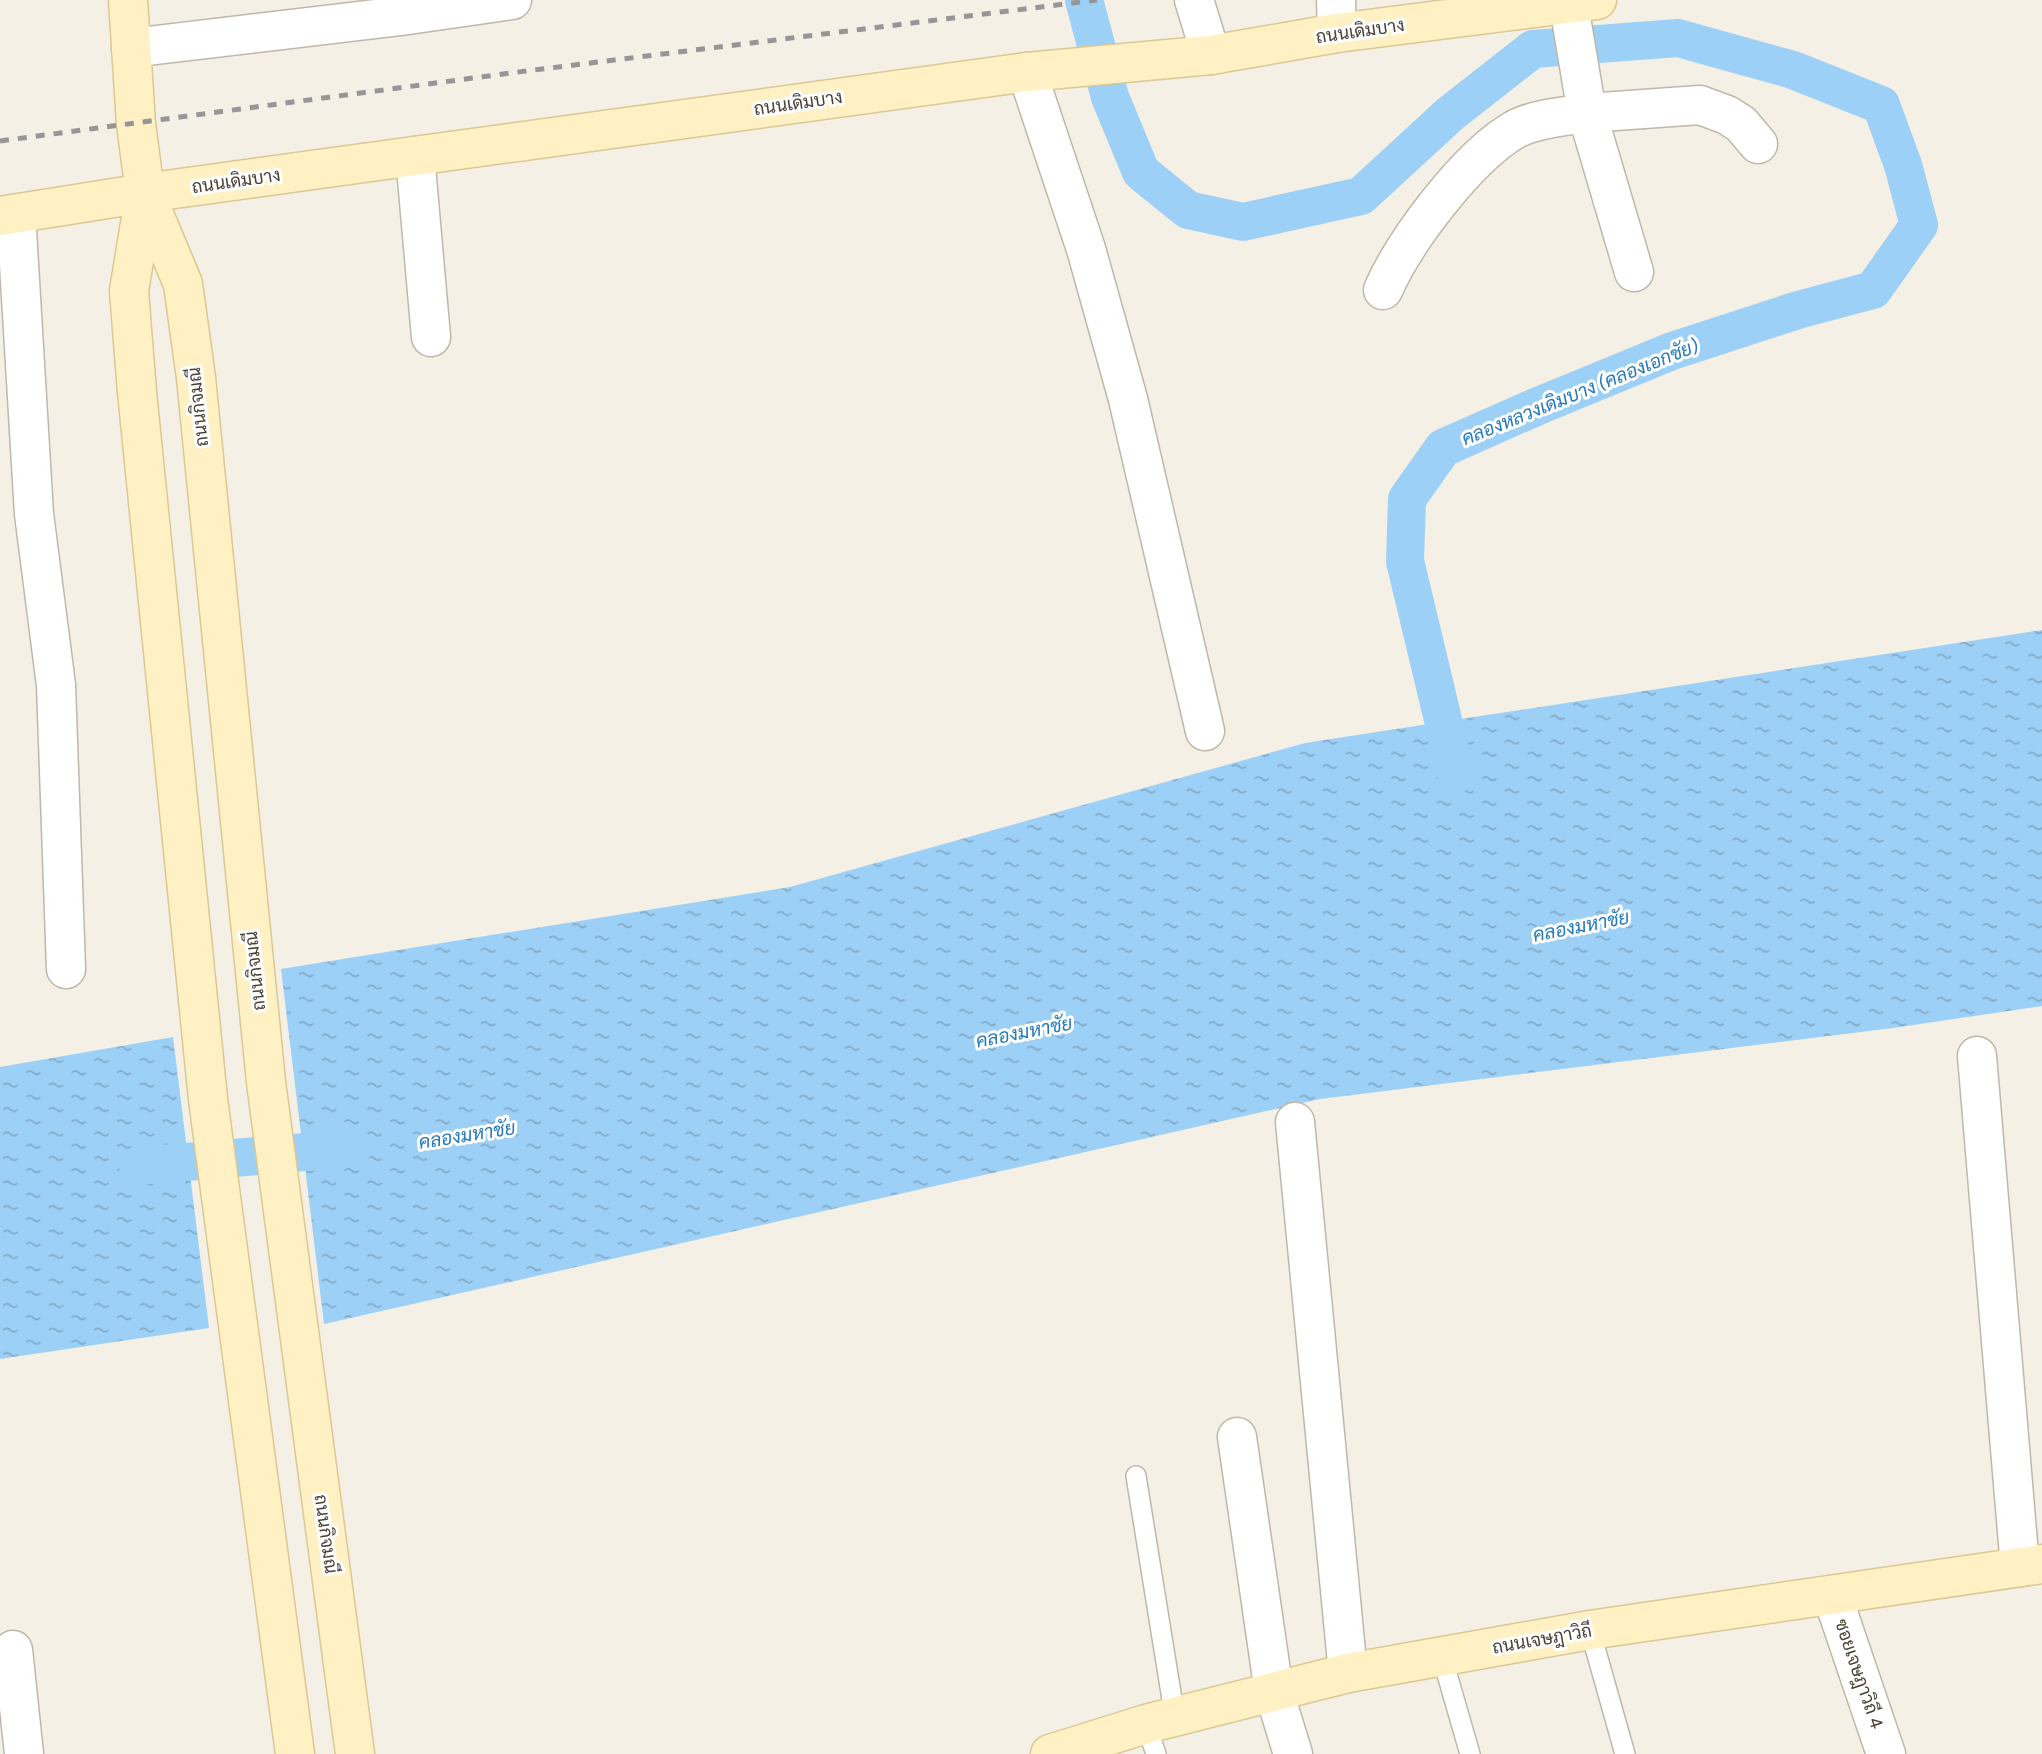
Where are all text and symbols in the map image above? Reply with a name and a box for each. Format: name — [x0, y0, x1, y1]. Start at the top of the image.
street label: ถนนเดิมบาง — [1314, 14, 1406, 48]
street label: ถนนเดิมบาง — [752, 86, 844, 120]
street label: ถนนเดิมบาง — [190, 164, 282, 198]
water label: คลองหลวงเดิมบาง (คลองเอกชัย) — [1458, 334, 1702, 450]
street label: ถนนกิจมณี — [181, 366, 213, 448]
water label: คลองมหาชัย — [1531, 905, 1631, 947]
street label: ถนนกิจมณี — [238, 930, 270, 1012]
water label: คลองมหาชัย — [974, 1011, 1074, 1053]
water label: คลองมหาชัย — [417, 1116, 517, 1154]
street label: ถนนกิจมณี — [310, 1493, 344, 1575]
street label: ซอยเจษฎาวิถี 4 — [1829, 1616, 1890, 1732]
street label: ถนนเจษฎาวิถี — [1490, 1617, 1594, 1660]

